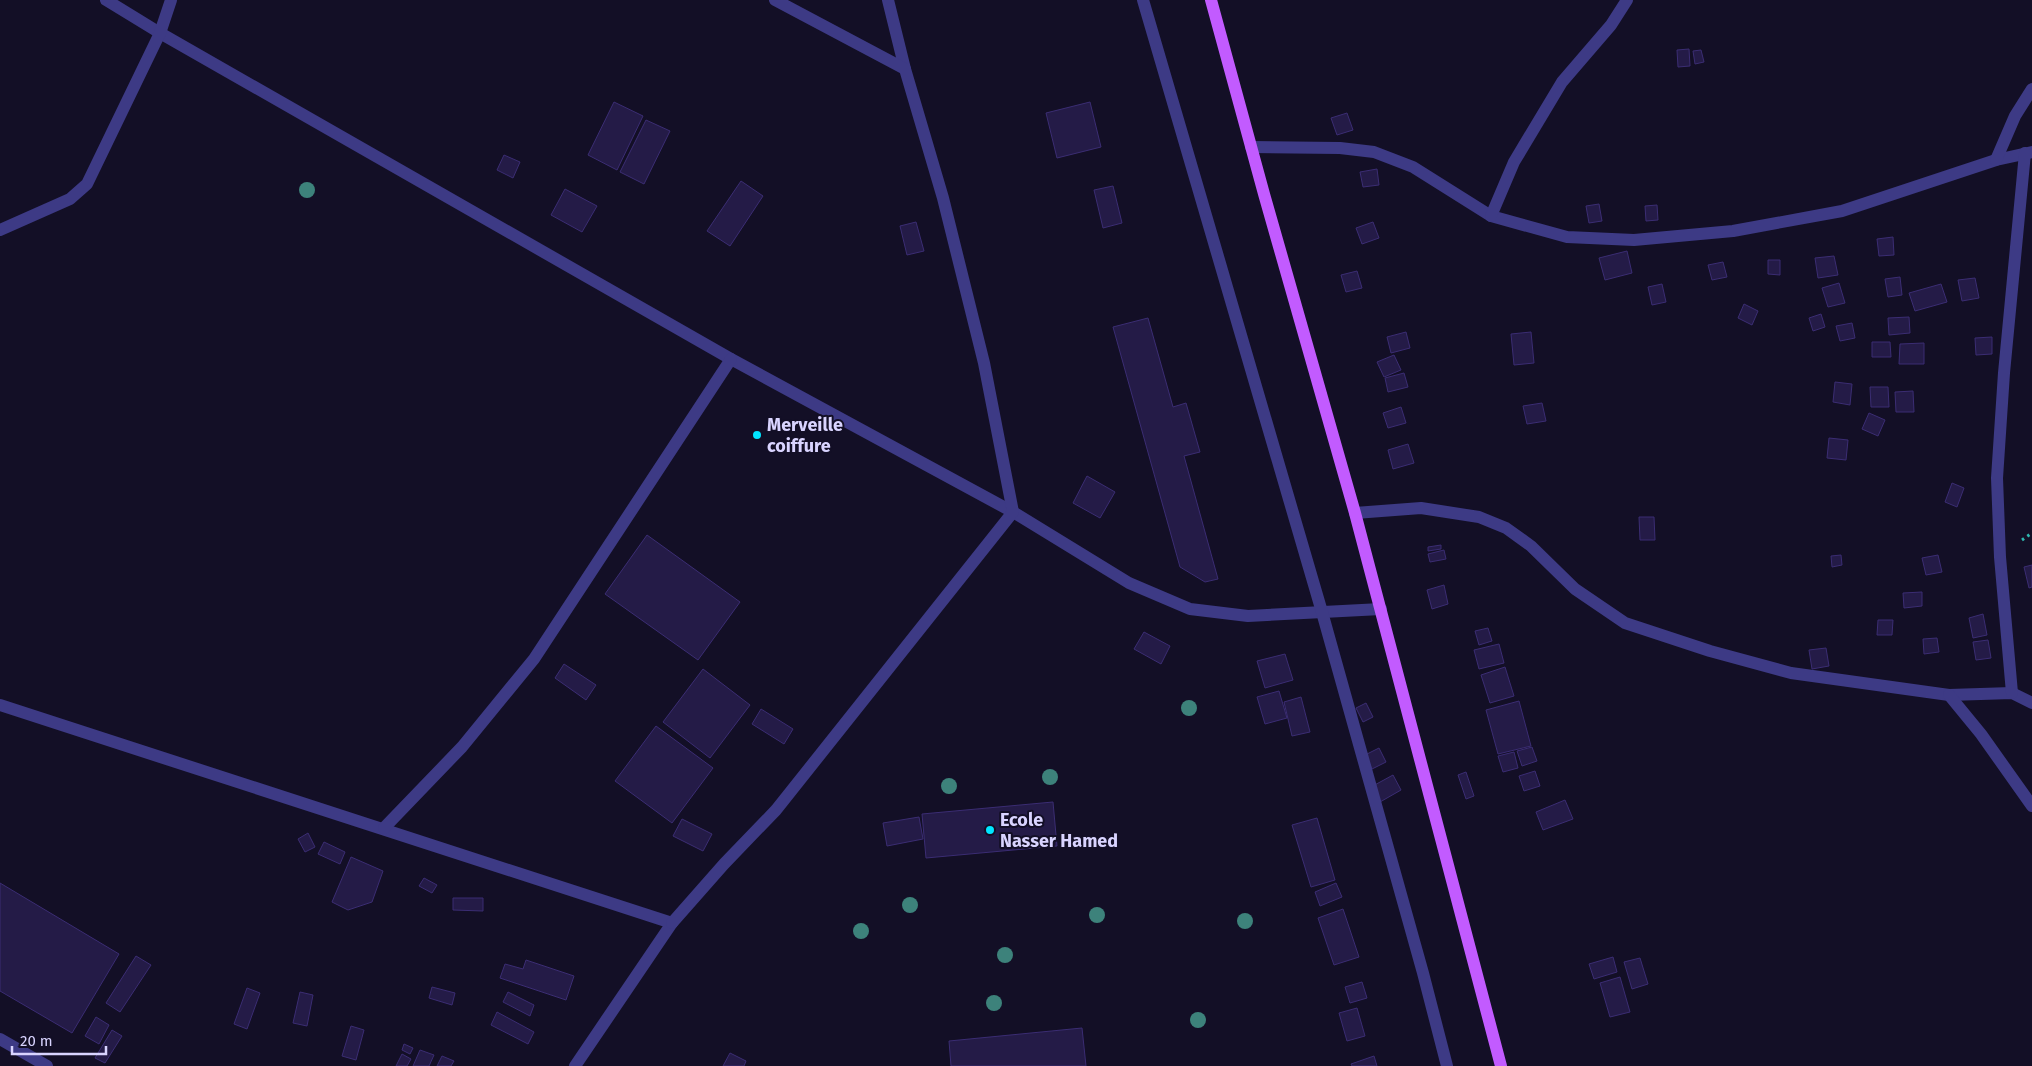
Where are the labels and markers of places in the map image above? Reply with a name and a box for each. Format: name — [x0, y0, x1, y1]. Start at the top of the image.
place label: Merveille coiffure — [767, 414, 843, 457]
marker: Merveille coiffure — [751, 429, 763, 441]
place label: Ecole Nasser Hamed — [1000, 809, 1118, 852]
marker: Ecole Nasser Hamed — [984, 824, 996, 836]

